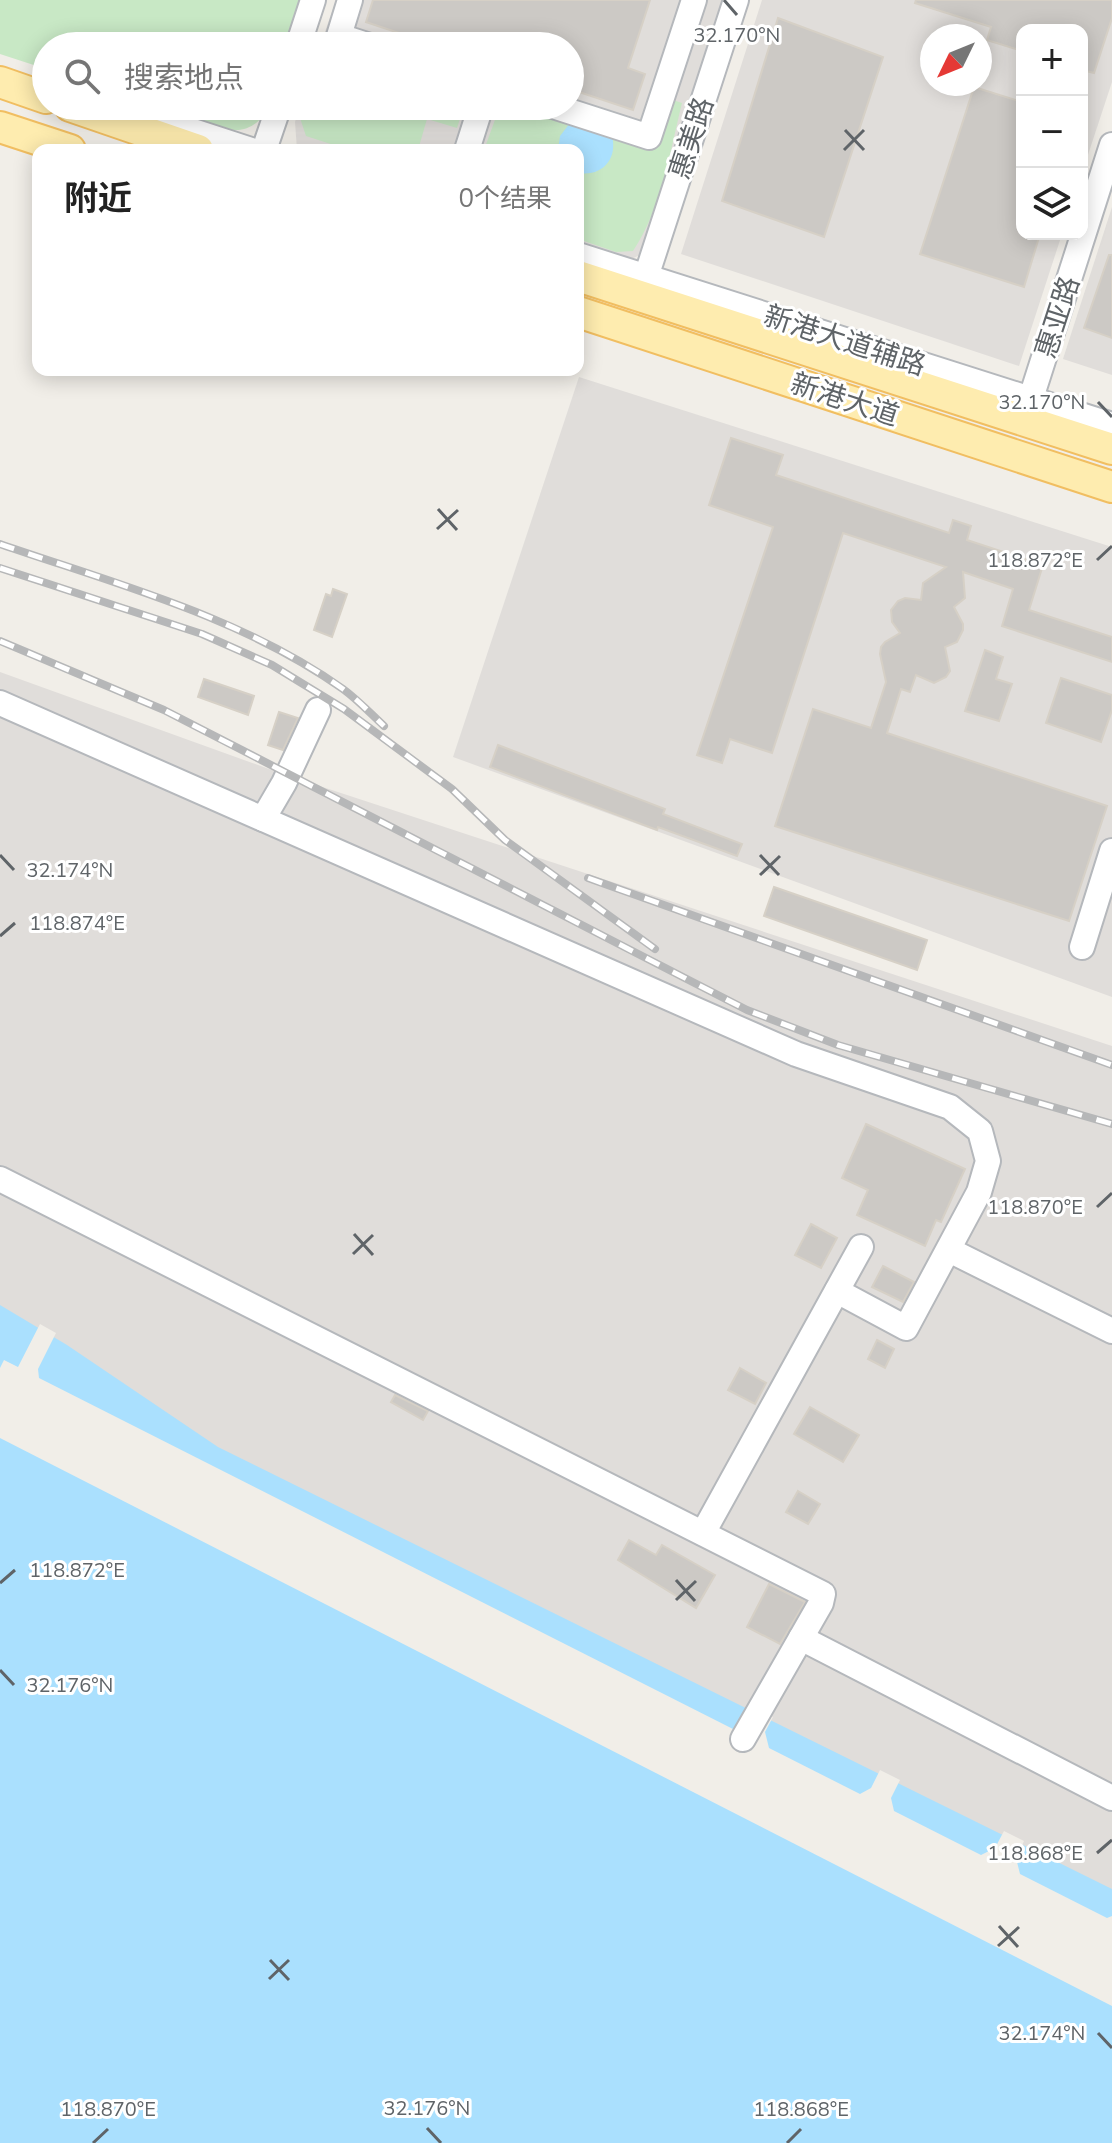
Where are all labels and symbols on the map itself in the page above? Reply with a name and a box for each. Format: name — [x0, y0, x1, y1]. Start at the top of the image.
text: 32.170°N — [694, 22, 780, 49]
north arrow — [920, 24, 992, 96]
street label: 惠美路 — [661, 92, 723, 184]
street label: 惠亚路 — [1027, 271, 1089, 363]
street label: 新港大道辅路 — [759, 297, 930, 385]
street label: 新港大道 — [786, 365, 904, 435]
text: 32.170°N — [999, 389, 1085, 416]
text: 118.872°E — [987, 547, 1083, 574]
text: 32.174°N — [27, 857, 113, 884]
text: 118.874°E — [29, 910, 125, 937]
text: 118.870°E — [987, 1194, 1083, 1221]
text: 118.872°E — [29, 1557, 125, 1584]
text: 32.176°N — [27, 1672, 113, 1699]
text: 118.868°E — [987, 1840, 1083, 1867]
text: 32.174°N — [999, 2020, 1085, 2047]
text: 32.176°N — [384, 2095, 470, 2122]
text: 118.870°E — [60, 2096, 156, 2123]
text: 118.868°E — [753, 2096, 849, 2123]

